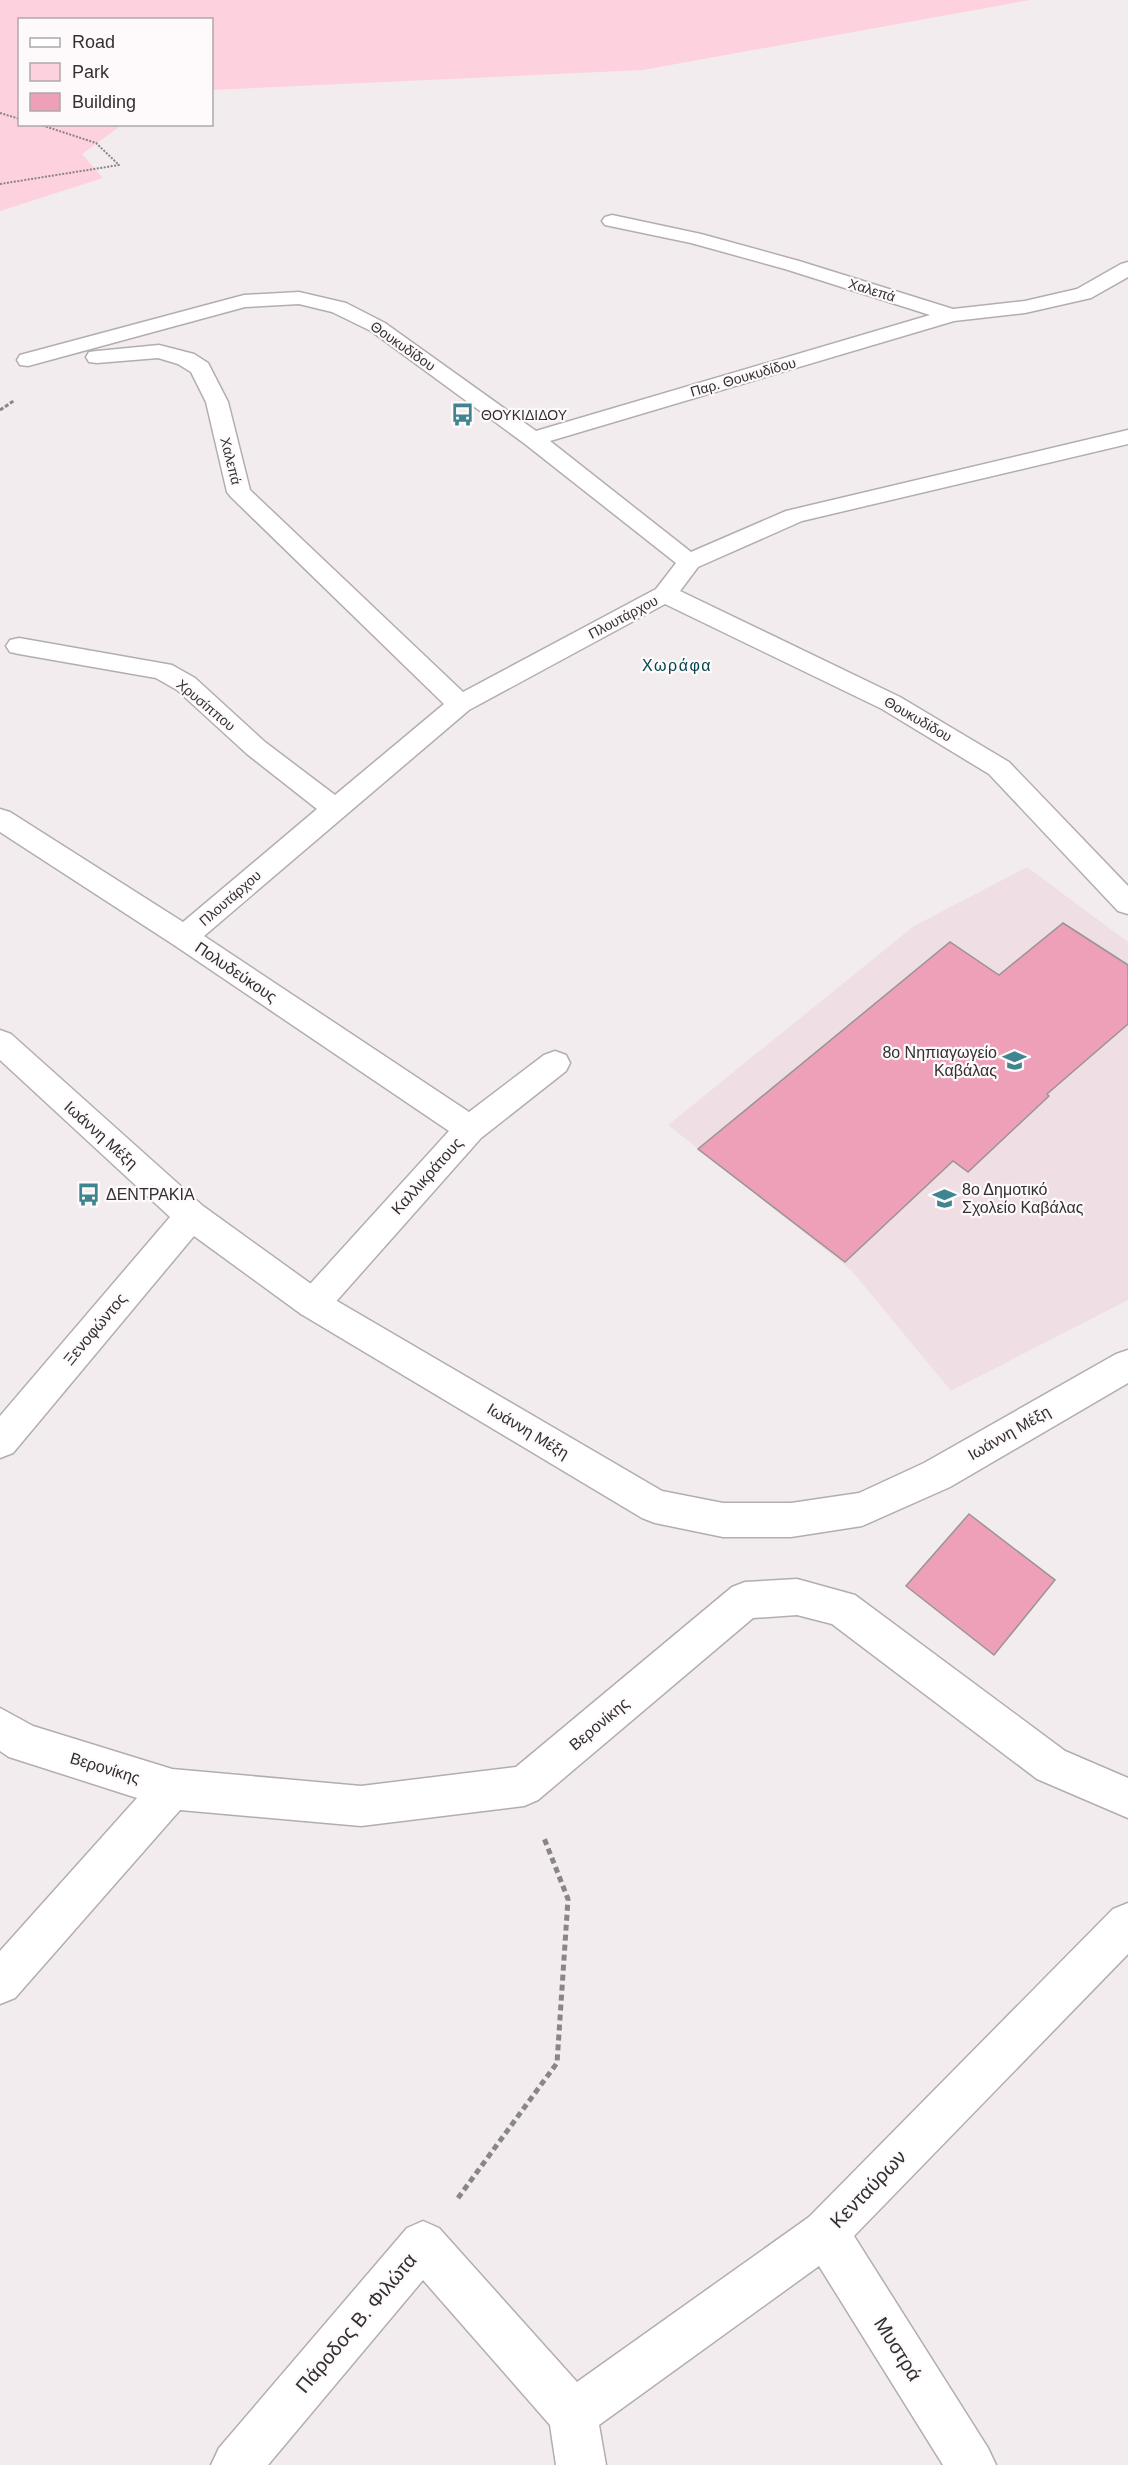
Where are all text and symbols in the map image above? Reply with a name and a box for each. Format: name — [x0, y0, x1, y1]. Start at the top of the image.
legend — [18, 18, 213, 126]
text: Road — [72, 32, 115, 52]
text: Park — [72, 62, 110, 82]
text: Building — [72, 92, 136, 112]
street label: Χαλεπά — [847, 275, 897, 305]
street label: Θουκυδίδου — [368, 318, 438, 374]
street label: Παρ. Θουκυδίδου — [688, 354, 798, 400]
bus stop icon: ΘΟΥΚΙΔΙΔΟΥ — [450, 402, 476, 428]
place label: ΘΟΥΚΙΔΙΔΟΥ — [481, 407, 568, 423]
street label: Χαλεπά — [217, 436, 245, 486]
street label: Πλουτάρχου — [586, 592, 660, 642]
district label: Χωράφα — [642, 657, 712, 674]
street label: Χρυσίππου — [174, 676, 238, 734]
street label: Θουκυδίδου — [881, 693, 955, 745]
street label: Πλουτάρχου — [196, 867, 264, 929]
street label: Πολυδεύκους — [192, 939, 280, 1006]
place label: 8ο Νηπιαγωγείο Καβάλας — [882, 1044, 997, 1079]
school or university icon: 8ο Νηπιαγωγείο Καβάλας — [1002, 1048, 1028, 1074]
street label: Ιωάννη Μέξη — [60, 1098, 141, 1173]
street label: Καλλικράτους — [388, 1134, 466, 1218]
bus stop icon: ΔΕΝΤΡΑΚΙΑ — [75, 1181, 101, 1207]
place label: 8ο Δημοτικό Σχολείο Καβάλας — [962, 1181, 1084, 1216]
school or university icon: 8ο Δημοτικό Σχολείο Καβάλας — [931, 1185, 957, 1211]
place label: ΔΕΝΤΡΑΚΙΑ — [106, 1186, 195, 1203]
street label: Ξενοφώντος — [60, 1290, 130, 1368]
street label: Ιωάννη Μέξη — [484, 1400, 572, 1463]
street label: Ιωάννη Μέξη — [965, 1403, 1054, 1464]
street label: Βερονίκης — [566, 1694, 632, 1754]
street label: Βερονίκης — [68, 1749, 142, 1787]
street label: Κενταύρων — [826, 2146, 910, 2232]
street label: Πάροδος Β. Φιλώτα — [291, 2249, 421, 2397]
street label: Μυστρά — [870, 2313, 926, 2385]

